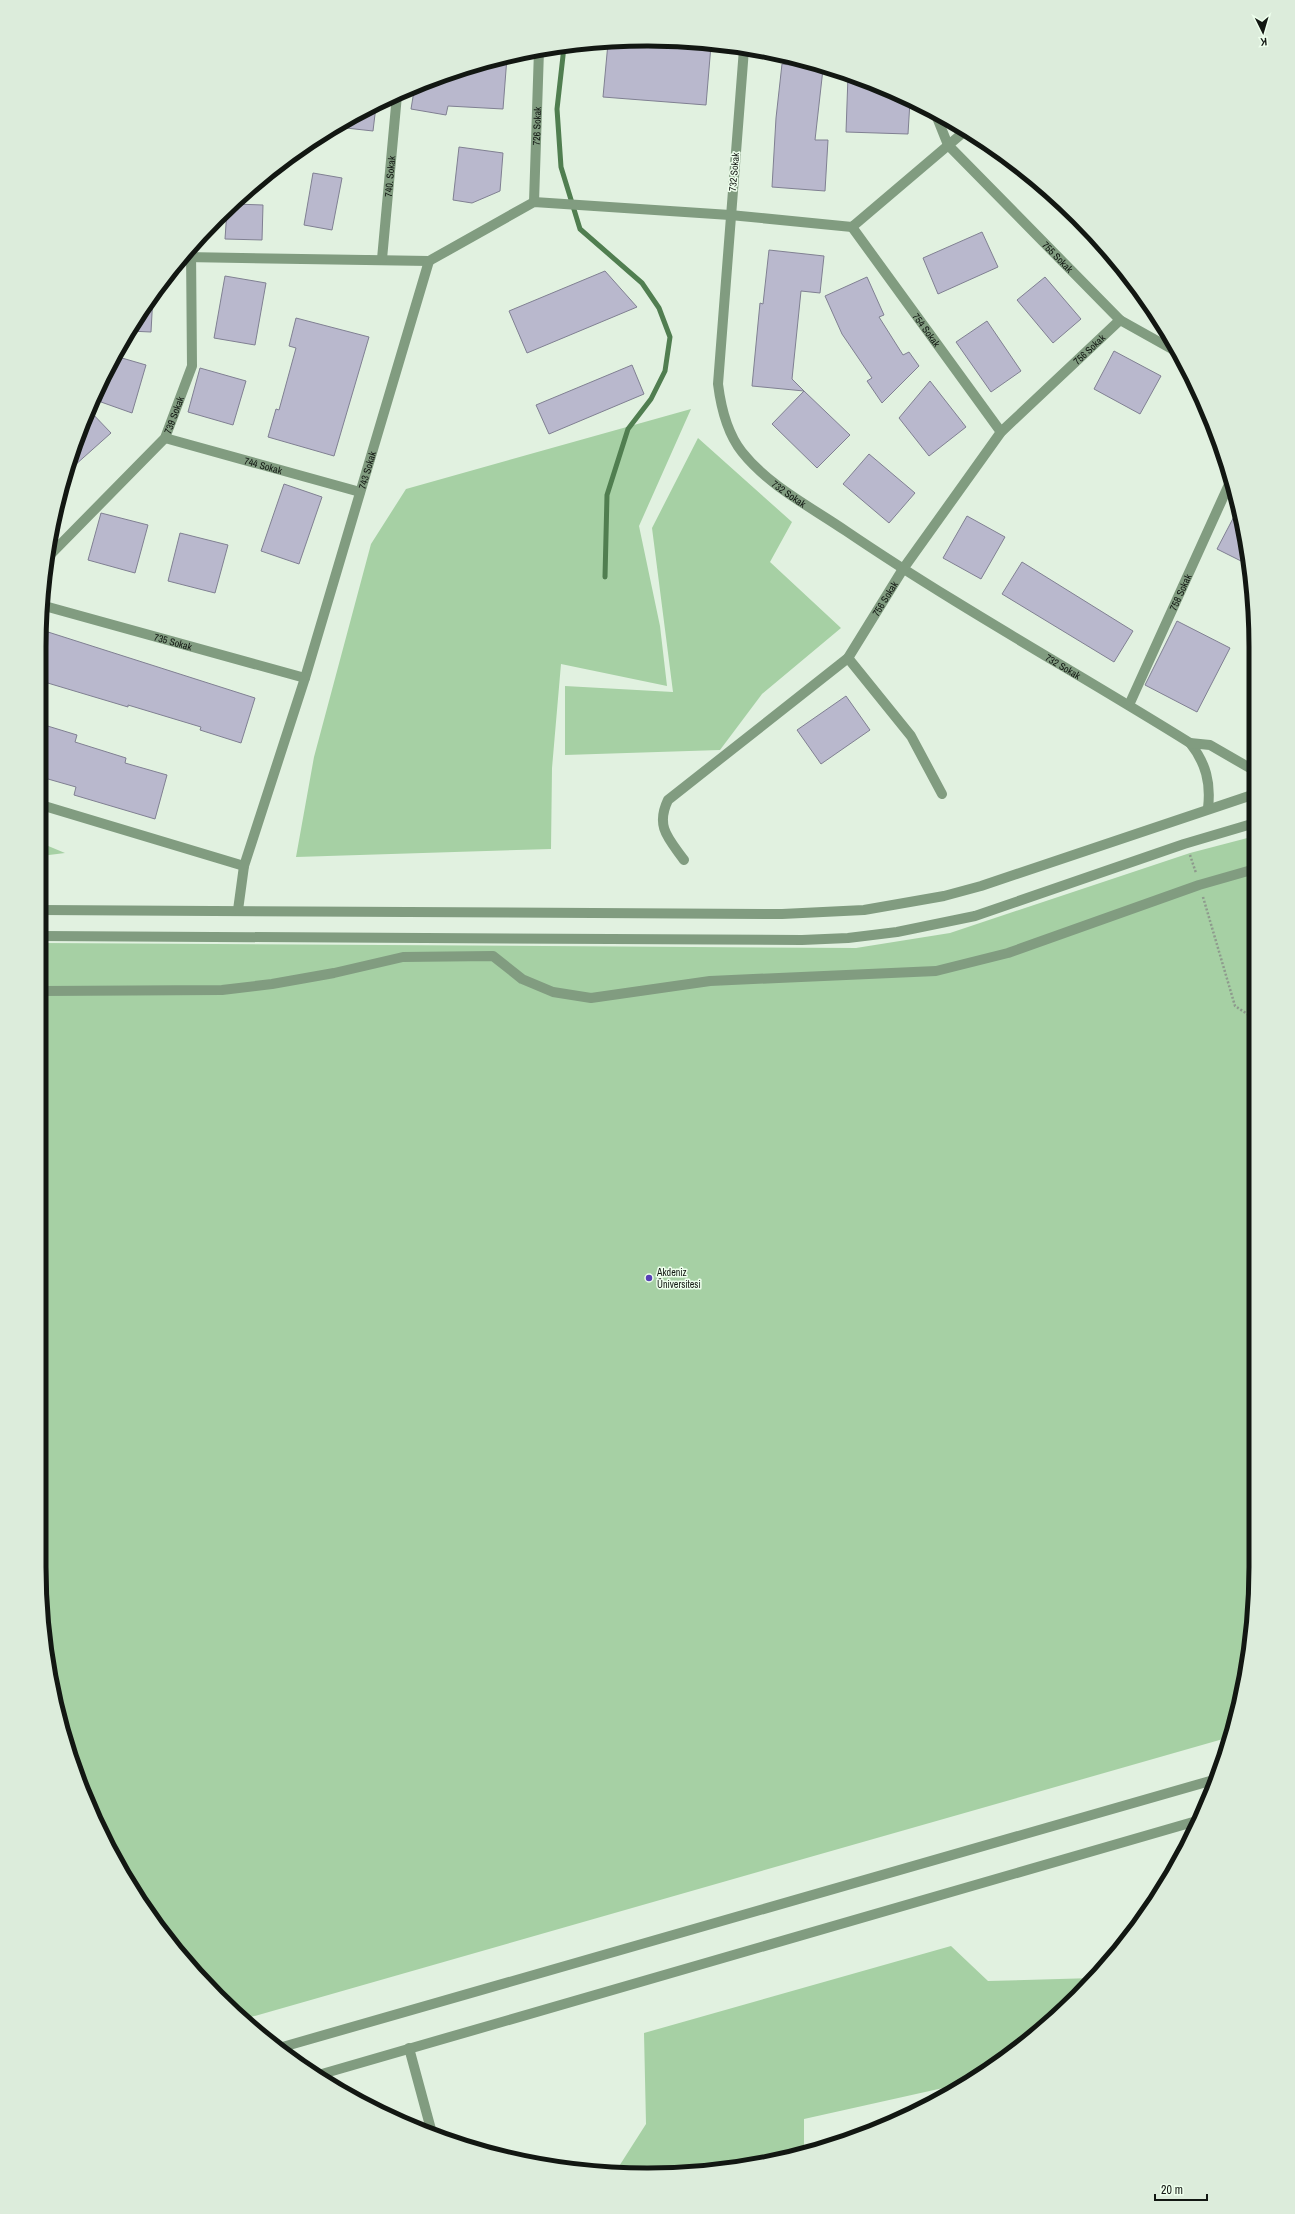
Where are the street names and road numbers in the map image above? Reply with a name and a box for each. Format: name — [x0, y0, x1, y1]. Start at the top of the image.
street label: 726 Sokak — [529, 106, 544, 146]
street label: 732 Sokak — [726, 151, 742, 192]
street label: 740. Sokak — [381, 154, 398, 197]
street label: 755 Sokak — [1040, 238, 1077, 276]
street label: 754 Sokak — [910, 310, 944, 350]
street label: 756 Sokak — [1070, 331, 1108, 367]
street label: 739 Sokak — [161, 394, 187, 435]
street label: 743 Sokak — [355, 449, 379, 491]
street label: 744 Sokak — [243, 454, 285, 477]
street label: 732 Sokak — [769, 477, 809, 511]
street label: 758 Sokak — [1166, 571, 1194, 612]
street label: 756 Sokak — [869, 578, 901, 618]
street label: 735 Sokak — [153, 630, 194, 653]
street label: 732 Sokak — [1043, 651, 1084, 682]

